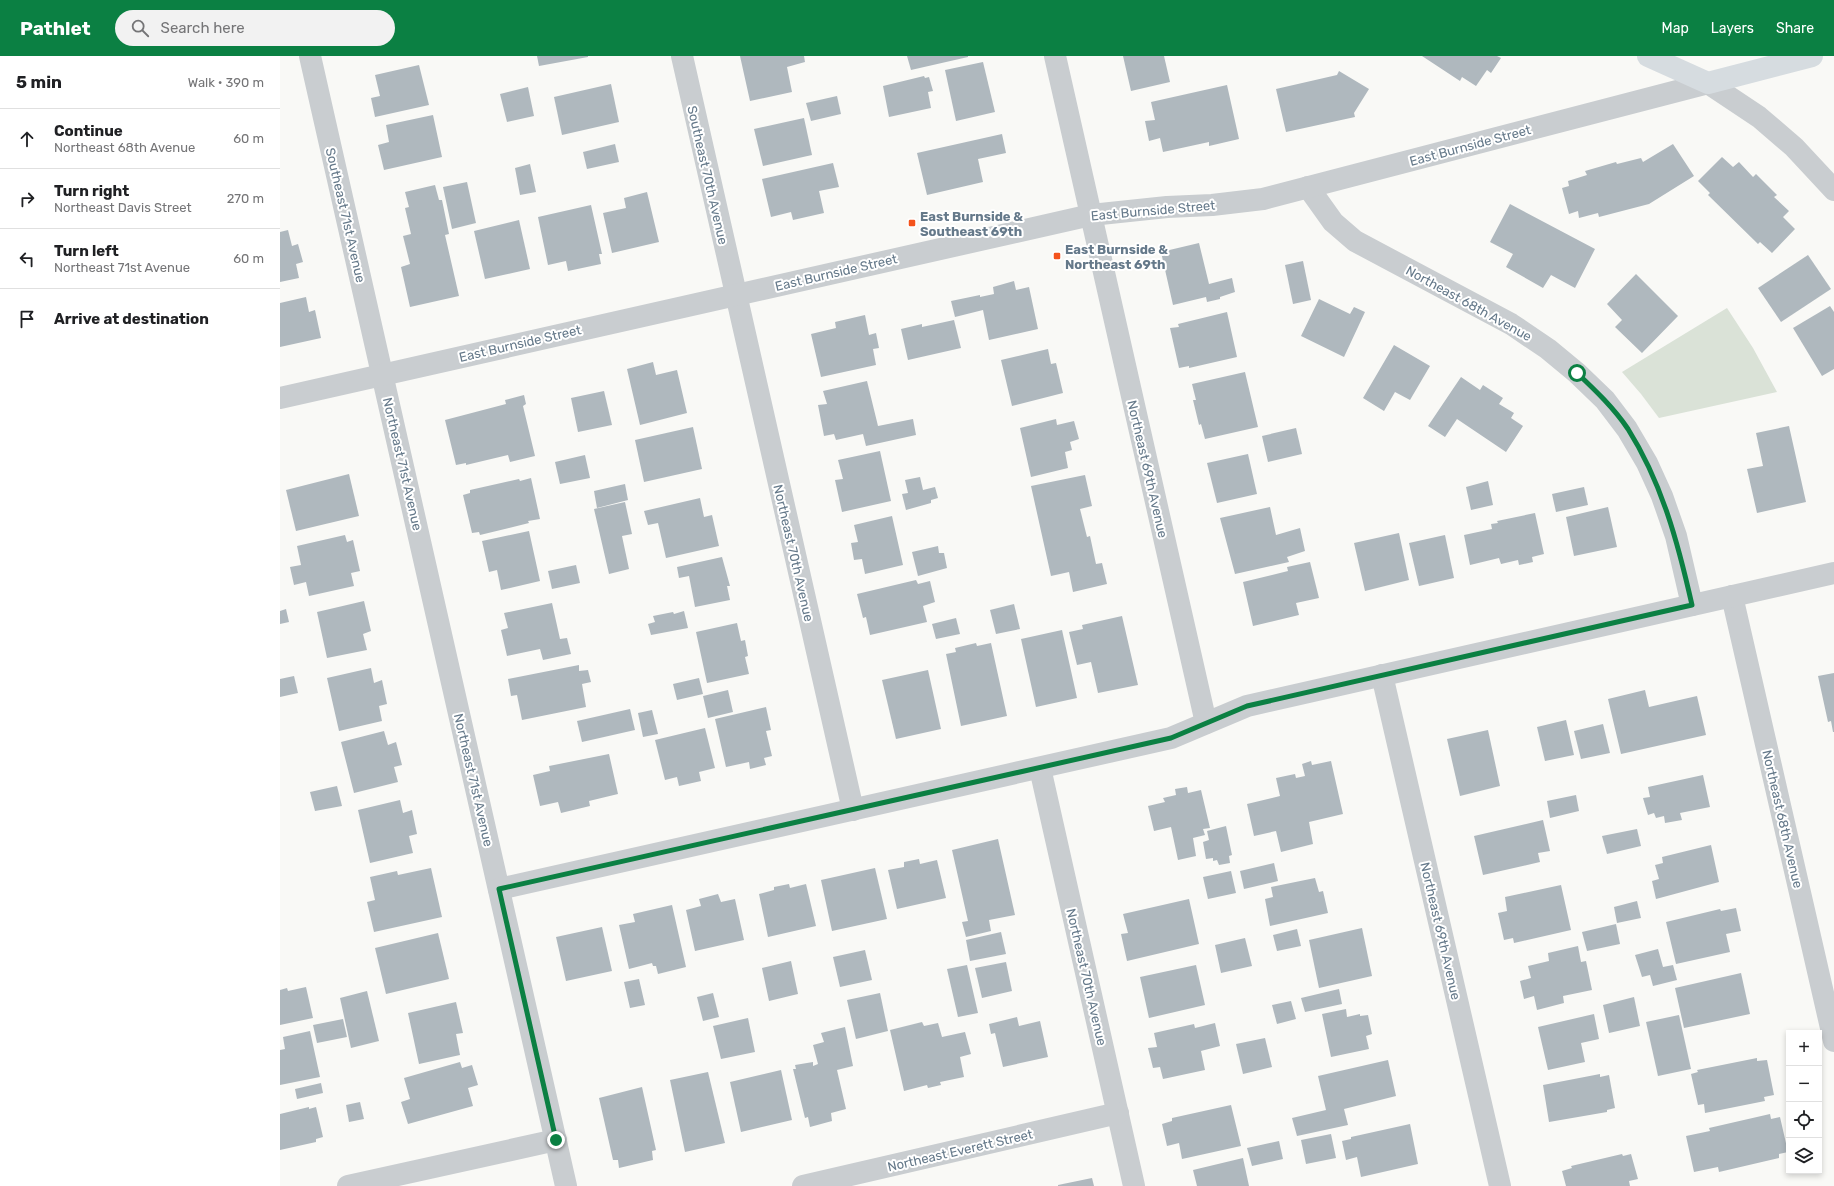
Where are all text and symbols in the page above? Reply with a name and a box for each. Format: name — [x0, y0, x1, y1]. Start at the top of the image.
search box — [115, 10, 395, 46]
text: Pathlet — [20, 17, 91, 40]
icon: search — [129, 17, 151, 39]
text: Search here — [161, 19, 245, 37]
text: Map — [1662, 20, 1689, 37]
text: Layers — [1711, 20, 1754, 37]
text: Share — [1776, 20, 1814, 37]
text: 5 min — [16, 72, 62, 92]
text: Walk · 390 m — [188, 75, 264, 90]
street label: Southeast 70th Avenue — [684, 104, 731, 246]
text: Continue — [54, 122, 123, 140]
street label: East Burnside Street — [1408, 122, 1532, 169]
icon: ahead — [16, 128, 38, 150]
text: 60 m — [233, 131, 264, 146]
text: Northeast 68th Avenue — [54, 140, 195, 155]
street label: Southeast 71st Avenue — [323, 146, 368, 284]
text: Turn right — [54, 182, 129, 200]
icon: right — [16, 188, 38, 210]
text: 270 m — [227, 191, 264, 206]
street label: East Burnside Street — [1090, 198, 1216, 223]
text: Northeast Davis Street — [54, 200, 192, 215]
place label: East Burnside & Southeast 69th — [920, 209, 1023, 239]
marker: East Burnside & Southeast 69th — [907, 218, 917, 228]
text: Turn left — [54, 242, 119, 260]
place label: East Burnside & Northeast 69th — [1065, 242, 1168, 272]
icon: left — [16, 248, 38, 270]
text: 60 m — [233, 251, 264, 266]
street label: East Burnside Street — [774, 251, 899, 294]
marker: East Burnside & Northeast 69th — [1052, 251, 1062, 261]
text: Northeast 71st Avenue — [54, 260, 190, 275]
street label: Northeast 68th Avenue — [1403, 263, 1534, 344]
icon: arrive — [16, 308, 38, 330]
text: Arrive at destination — [54, 310, 209, 328]
street label: East Burnside Street — [458, 322, 583, 365]
route start — [1568, 364, 1586, 382]
street label: Northeast 71st Avenue — [380, 396, 425, 532]
street label: Northeast 69th Avenue — [1124, 399, 1171, 539]
street label: Northeast 70th Avenue — [770, 483, 817, 623]
street label: Northeast 71st Avenue — [451, 712, 496, 848]
street label: Northeast 68th Avenue — [1759, 749, 1806, 890]
street label: Northeast 69th Avenue — [1417, 861, 1464, 1001]
street label: Northeast 70th Avenue — [1063, 907, 1110, 1047]
map controls — [1786, 1030, 1822, 1174]
button: + — [1786, 1030, 1822, 1066]
button: − — [1786, 1066, 1822, 1102]
button: locate — [1786, 1102, 1822, 1138]
street label: Northeast Everett Street — [886, 1126, 1034, 1175]
route end — [547, 1131, 565, 1149]
button: layers — [1786, 1138, 1822, 1174]

